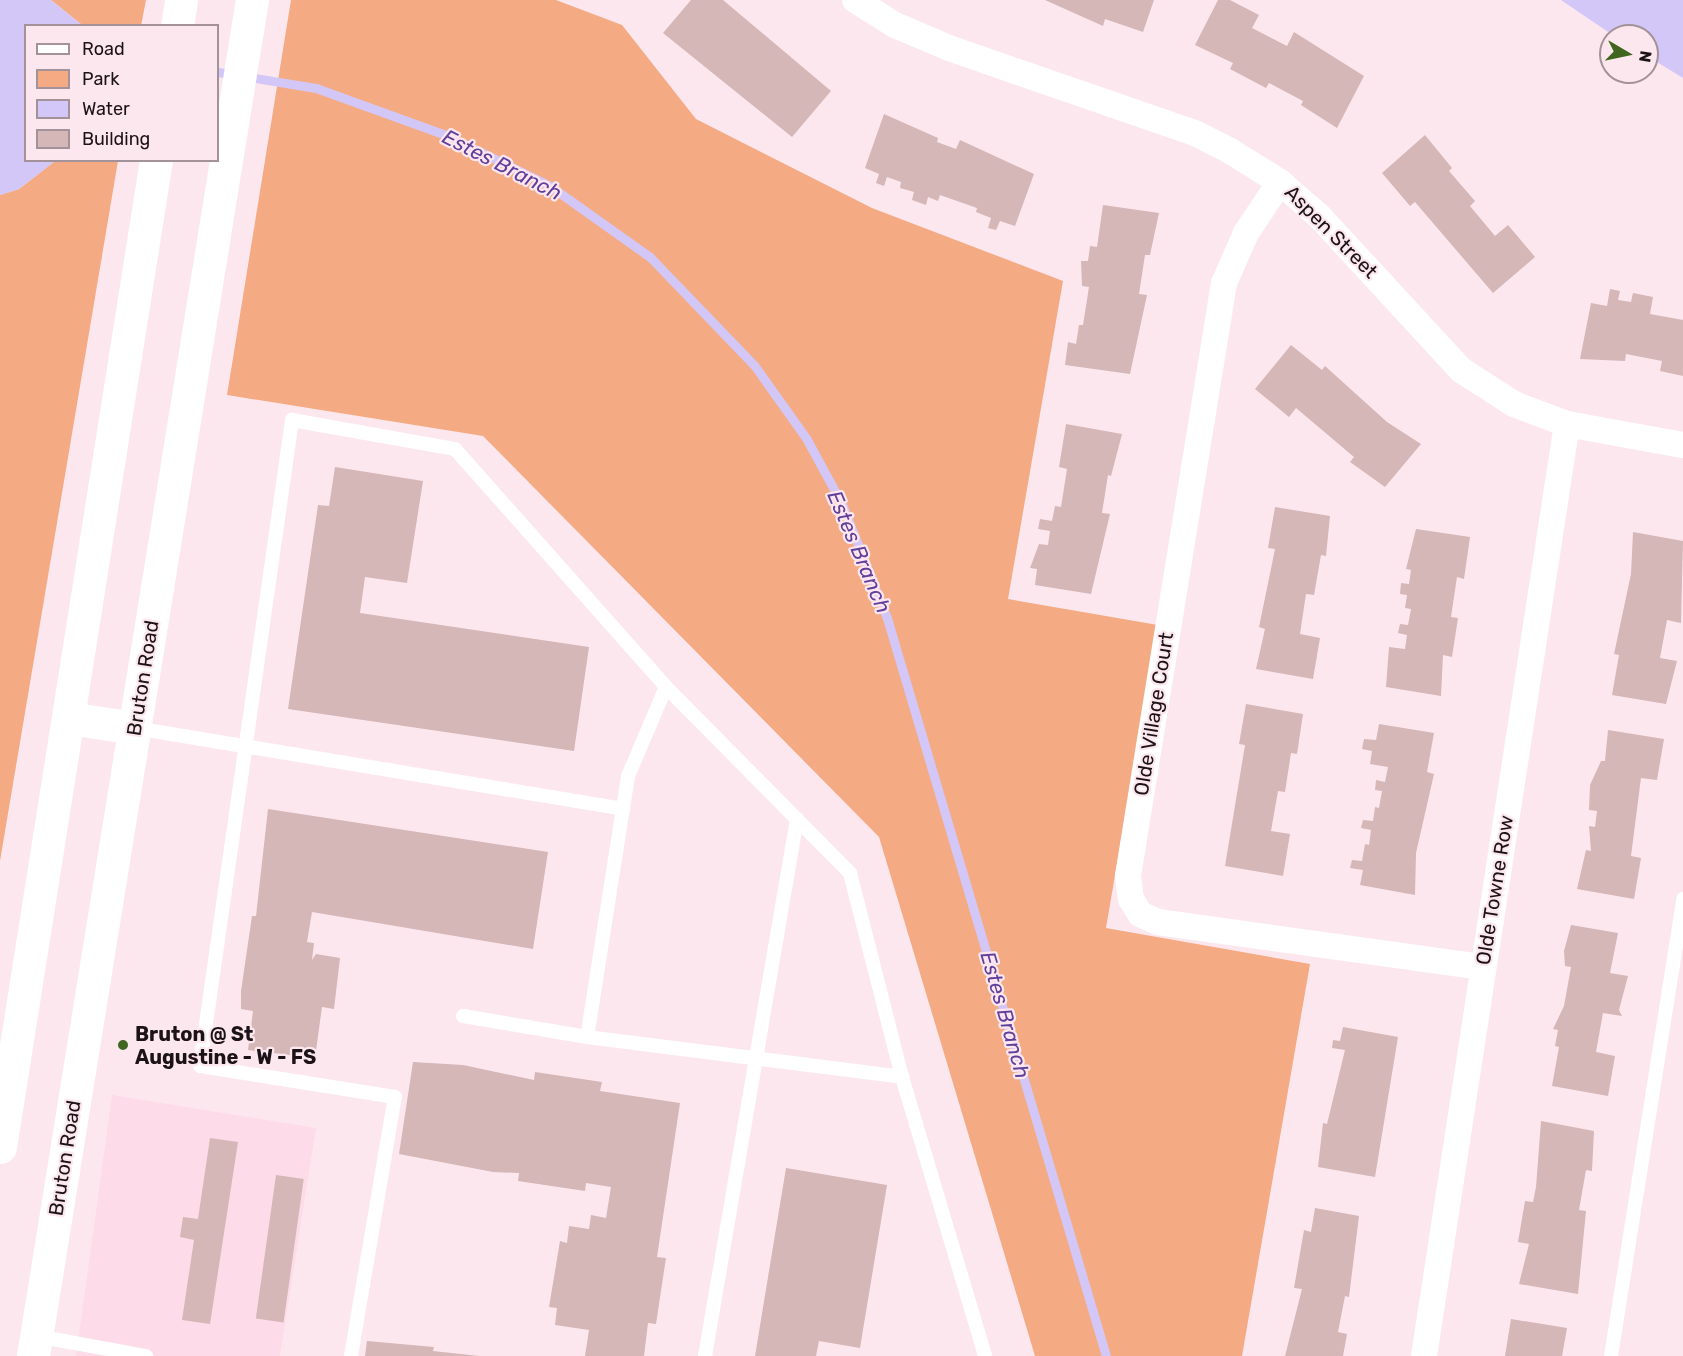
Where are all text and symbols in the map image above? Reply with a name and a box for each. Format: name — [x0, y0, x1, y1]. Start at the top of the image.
legend — [24, 24, 219, 162]
north arrow — [1599, 24, 1659, 84]
text: Road — [82, 38, 125, 60]
text: N — [1635, 49, 1656, 64]
text: Park — [82, 68, 119, 90]
text: Water — [82, 98, 130, 120]
water label: Estes Branch — [438, 124, 566, 206]
text: Building — [82, 128, 150, 150]
street label: Aspen Street — [1280, 181, 1382, 283]
water label: Estes Branch — [822, 487, 896, 617]
street label: Bruton Road — [122, 618, 164, 738]
street label: Olde Village Court — [1129, 630, 1179, 798]
street label: Olde Towne Row — [1471, 813, 1519, 967]
water label: Estes Branch — [975, 949, 1035, 1081]
place label: Bruton @ St Augustine - W - FS — [135, 1022, 317, 1069]
marker: Bruton @ St Augustine - W - FS — [116, 1038, 130, 1052]
street label: Bruton Road — [44, 1098, 86, 1218]

